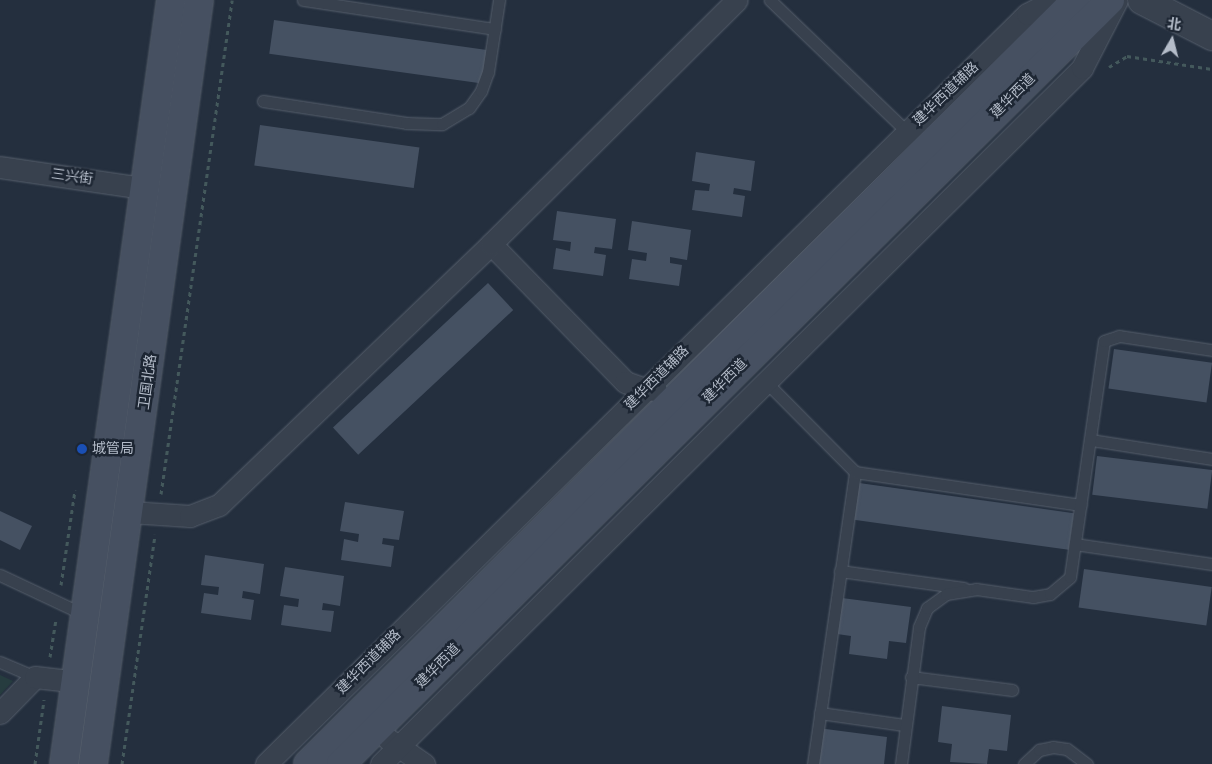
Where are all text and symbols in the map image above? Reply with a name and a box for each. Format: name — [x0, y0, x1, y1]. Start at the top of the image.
north arrow — [1147, 15, 1197, 65]
text: 北 — [1166, 15, 1182, 34]
street label: 建华西道辅路 — [910, 59, 982, 129]
street label: 建华西道 — [987, 70, 1039, 122]
street label: 三兴街 — [50, 166, 94, 188]
street label: 建华西道辅路 — [621, 342, 693, 414]
street label: 卫国北路 — [136, 353, 160, 411]
street label: 建华西道 — [699, 355, 751, 407]
place label: 城管局 — [92, 441, 134, 457]
marker: 城管局 — [76, 443, 88, 455]
street label: 建华西道辅路 — [333, 626, 405, 698]
street label: 建华西道 — [412, 640, 464, 692]

